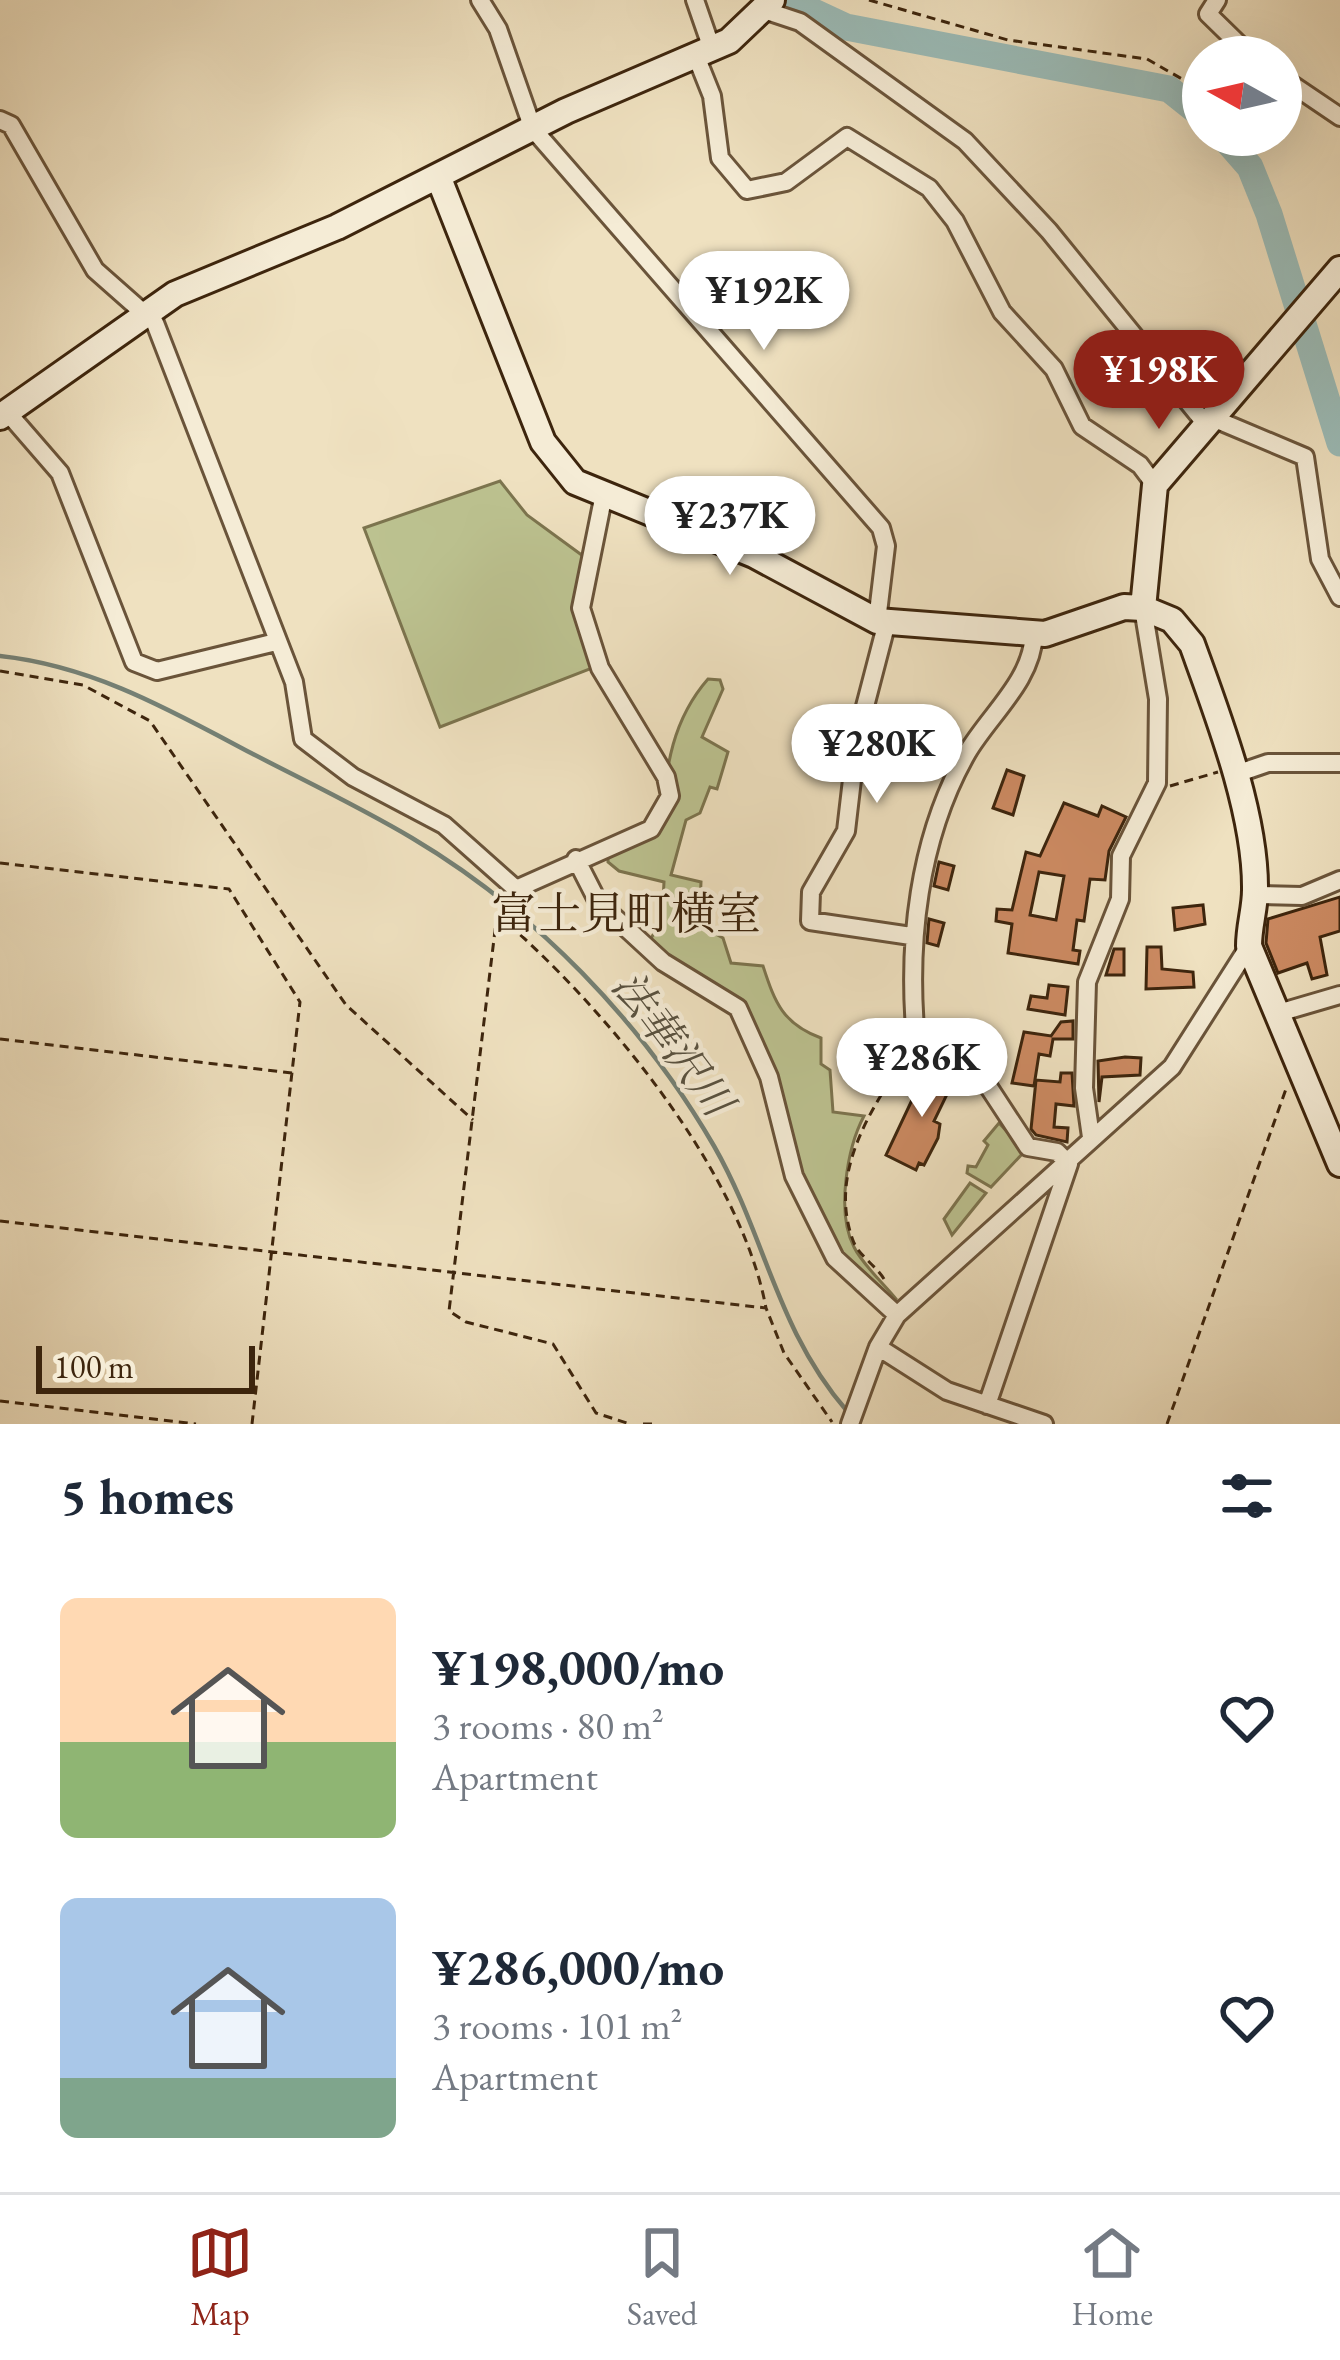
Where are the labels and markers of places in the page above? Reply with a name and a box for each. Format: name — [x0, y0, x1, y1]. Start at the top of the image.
pin: ¥192K — [680, 251, 848, 353]
pin: ¥198K — [1075, 330, 1243, 432]
pin: ¥237K — [646, 476, 814, 578]
pin: ¥280K — [793, 704, 961, 806]
pin: ¥286K — [838, 1018, 1006, 1120]

